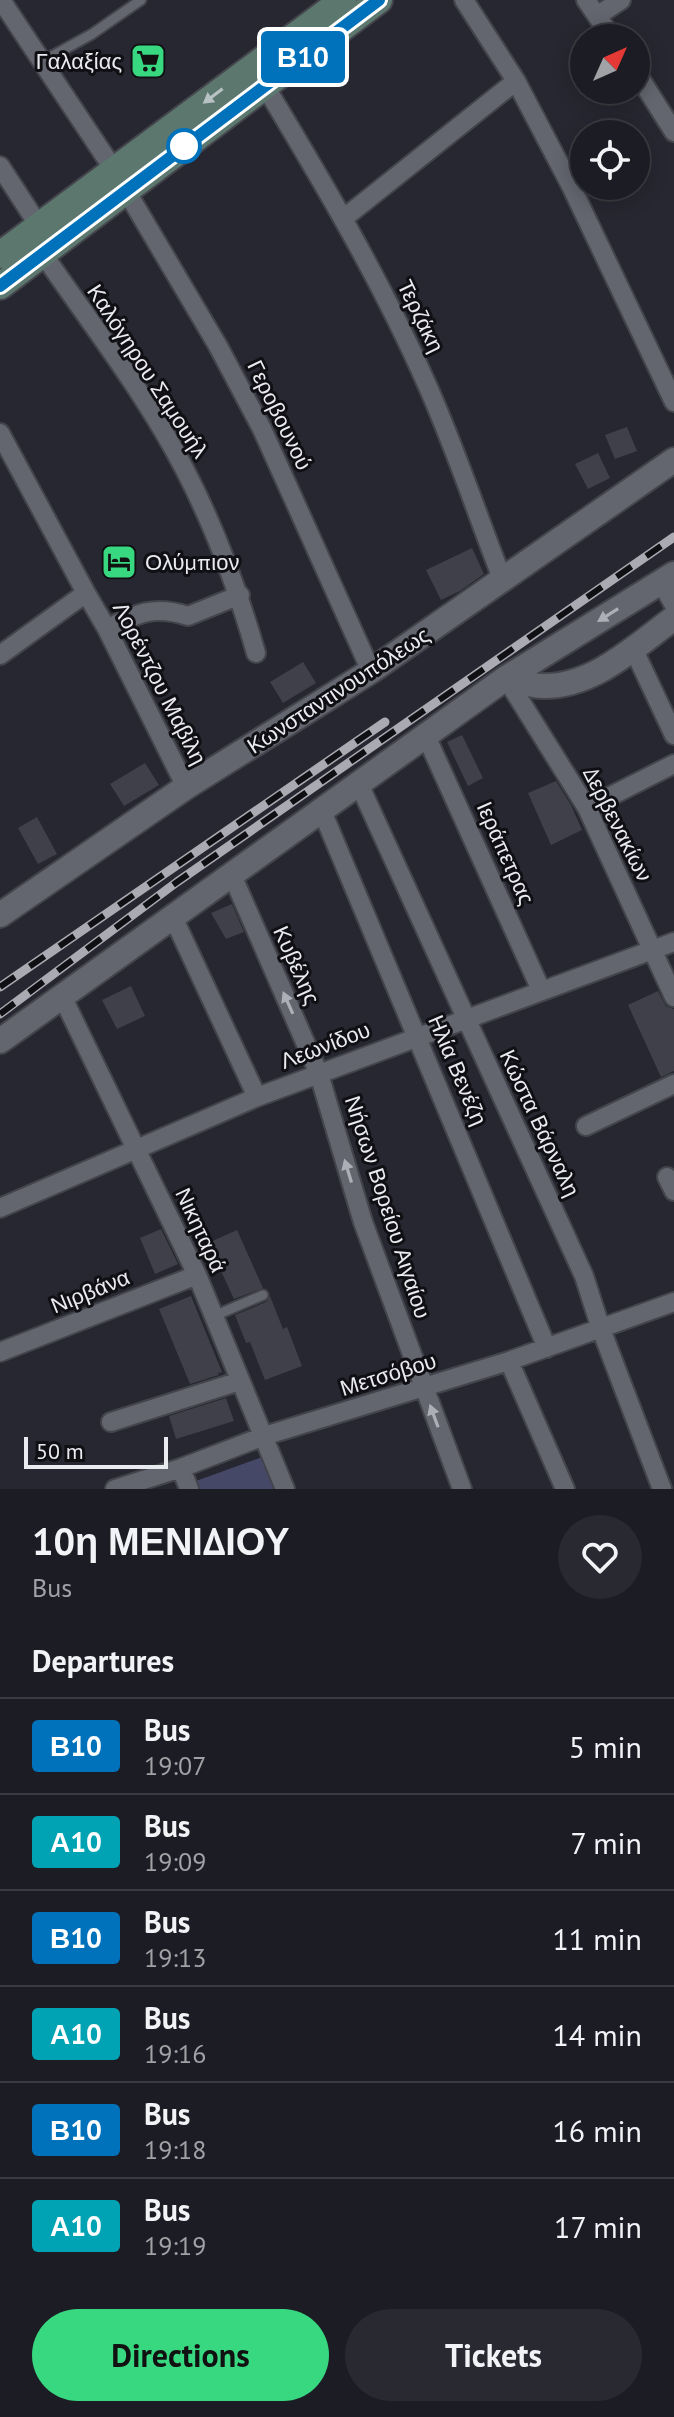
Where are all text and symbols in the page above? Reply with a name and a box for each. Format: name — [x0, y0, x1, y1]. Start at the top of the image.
north arrow — [570, 24, 650, 104]
map controls — [570, 24, 650, 200]
line badge: Β10 — [257, 31, 349, 83]
text: Β10 — [277, 38, 329, 75]
supermarket icon: Γαλαξίας — [129, 42, 167, 80]
place label: Γαλαξίας — [36, 47, 122, 75]
one-way arrow — [202, 88, 223, 104]
button: locate — [570, 120, 650, 200]
unlabelled marker — [167, 129, 201, 163]
street label: Τερζάκη — [391, 275, 451, 357]
street label: Καλόγηρου Σαμουήλ — [81, 279, 215, 463]
street label: Γεροβουνού — [241, 355, 319, 475]
hotel icon: Ολύμπιον — [100, 543, 138, 581]
place label: Ολύμπιον — [145, 548, 240, 576]
street label: Λορέντζου Μαβίλη — [107, 597, 213, 769]
one-way arrow — [597, 608, 619, 622]
street label: Κωνσταντινουπόλεως — [241, 620, 435, 760]
street label: Δερβενακίων — [577, 762, 659, 886]
street label: Ιεράπετρας — [471, 797, 541, 909]
street label: Κυβέλης — [267, 921, 327, 1009]
one-way arrow — [281, 991, 294, 1014]
street label: Ηλία Βενέζη — [422, 1011, 494, 1129]
street label: Λεωνίδου — [276, 1015, 374, 1075]
street label: Κώστα Βάρναλη — [494, 1045, 586, 1201]
street label: Νήσων Βορείου Αιγαίου — [339, 1092, 437, 1322]
one-way arrow — [341, 1158, 354, 1182]
street label: Νικηταρά — [169, 1183, 233, 1277]
street label: Νιρβάνα — [47, 1262, 134, 1319]
street label: Μετσόβου — [336, 1346, 440, 1402]
one-way arrow — [428, 1404, 440, 1428]
scale bar — [24, 1433, 168, 1469]
text: 50 m — [36, 1437, 84, 1465]
button: heart — [558, 1515, 642, 1599]
text: 10η ΜΕΝΙΔΙΟΥ — [32, 1516, 290, 1565]
text: Bus — [32, 1571, 72, 1604]
text: Departures — [32, 1641, 174, 1680]
text: Bus — [144, 1710, 191, 1749]
text: Β10 — [50, 1727, 102, 1764]
text: 5 min — [569, 1727, 642, 1766]
text: 19:07 — [144, 1749, 206, 1782]
text: Bus — [144, 1806, 191, 1845]
text: Α10 — [50, 1823, 102, 1860]
text: 7 min — [570, 1823, 642, 1862]
text: 19:09 — [144, 1845, 206, 1878]
text: Bus — [144, 1902, 191, 1941]
text: Β10 — [50, 1919, 102, 1956]
text: 11 min — [552, 1919, 642, 1958]
text: 19:13 — [144, 1941, 206, 1974]
text: Bus — [144, 1998, 191, 2037]
text: Α10 — [50, 2015, 102, 2052]
text: 14 min — [552, 2015, 642, 2054]
text: 19:16 — [144, 2037, 206, 2070]
text: Bus — [144, 2094, 191, 2133]
text: Β10 — [50, 2111, 102, 2148]
text: 16 min — [552, 2111, 642, 2150]
text: 19:18 — [144, 2133, 206, 2166]
text: Bus — [144, 2190, 191, 2229]
text: Α10 — [50, 2207, 102, 2244]
text: 17 min — [554, 2207, 642, 2246]
text: 19:19 — [144, 2229, 206, 2262]
button: Directions — [32, 2309, 329, 2401]
button: Tickets — [345, 2309, 642, 2401]

